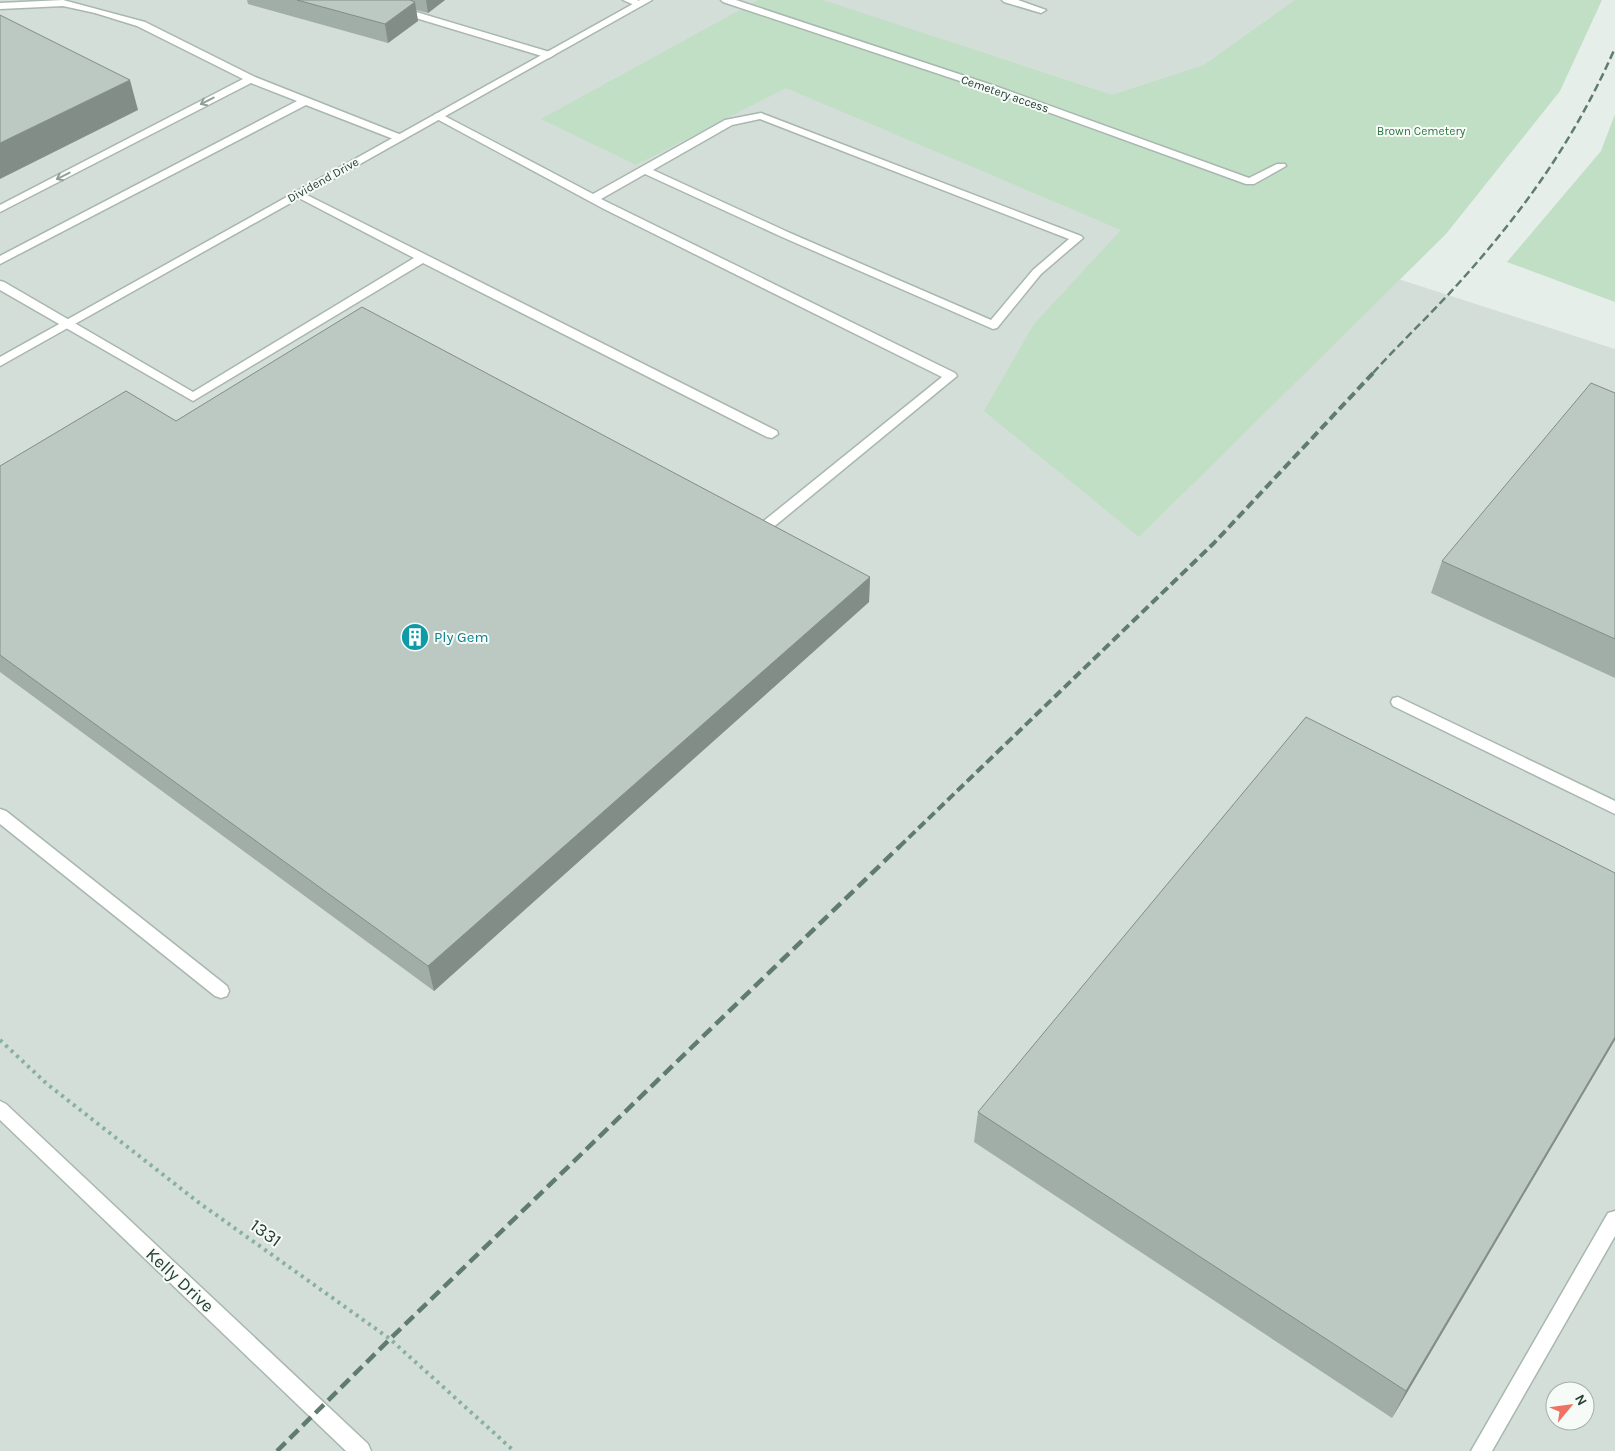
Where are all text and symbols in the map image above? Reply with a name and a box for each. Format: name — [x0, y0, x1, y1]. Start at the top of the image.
street label: Cemetery access — [959, 72, 1051, 116]
one-way arrow — [200, 96, 215, 106]
park label: Brown Cemetery — [1377, 124, 1466, 138]
street label: Dividend Drive — [285, 155, 361, 205]
one-way arrow — [56, 172, 71, 181]
building icon: Ply Gem — [400, 622, 430, 652]
place label: Ply Gem — [434, 628, 488, 646]
street label: 1331 — [246, 1214, 286, 1252]
street label: Kelly Drive — [141, 1243, 219, 1317]
north arrow — [1545, 1381, 1595, 1431]
text: N — [1571, 1391, 1591, 1408]

